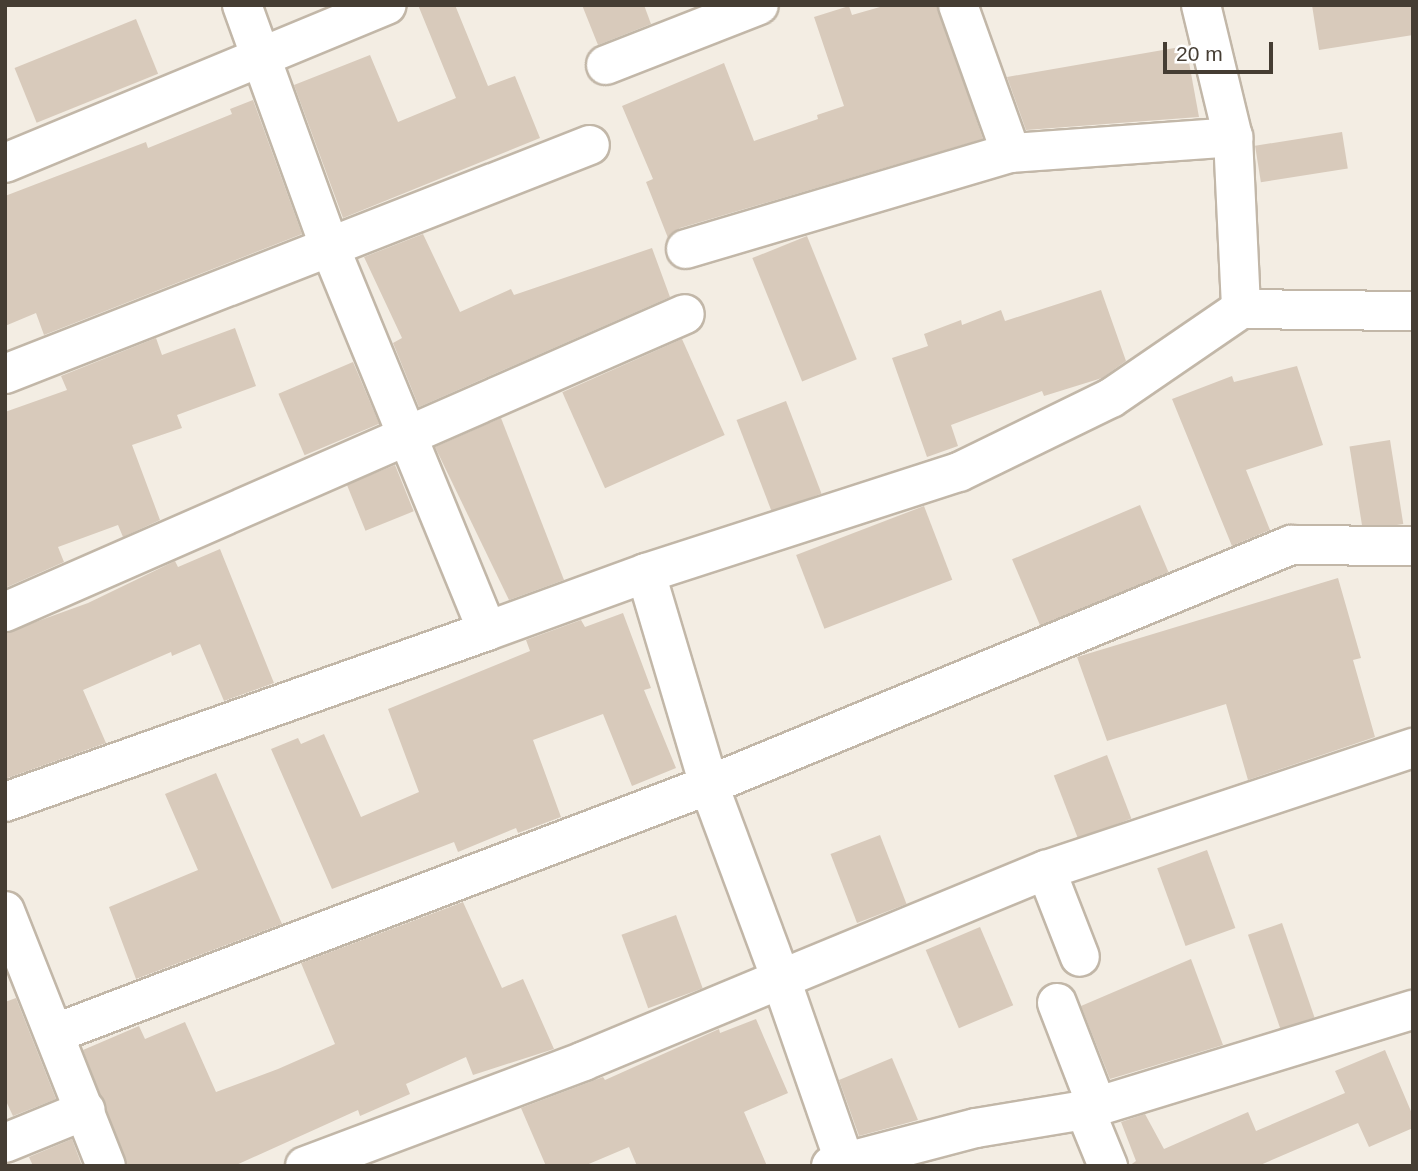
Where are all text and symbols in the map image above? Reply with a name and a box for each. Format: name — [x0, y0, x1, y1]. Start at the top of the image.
scale bar — [1166, 28, 1276, 72]
text: 20 m — [1176, 42, 1223, 65]

